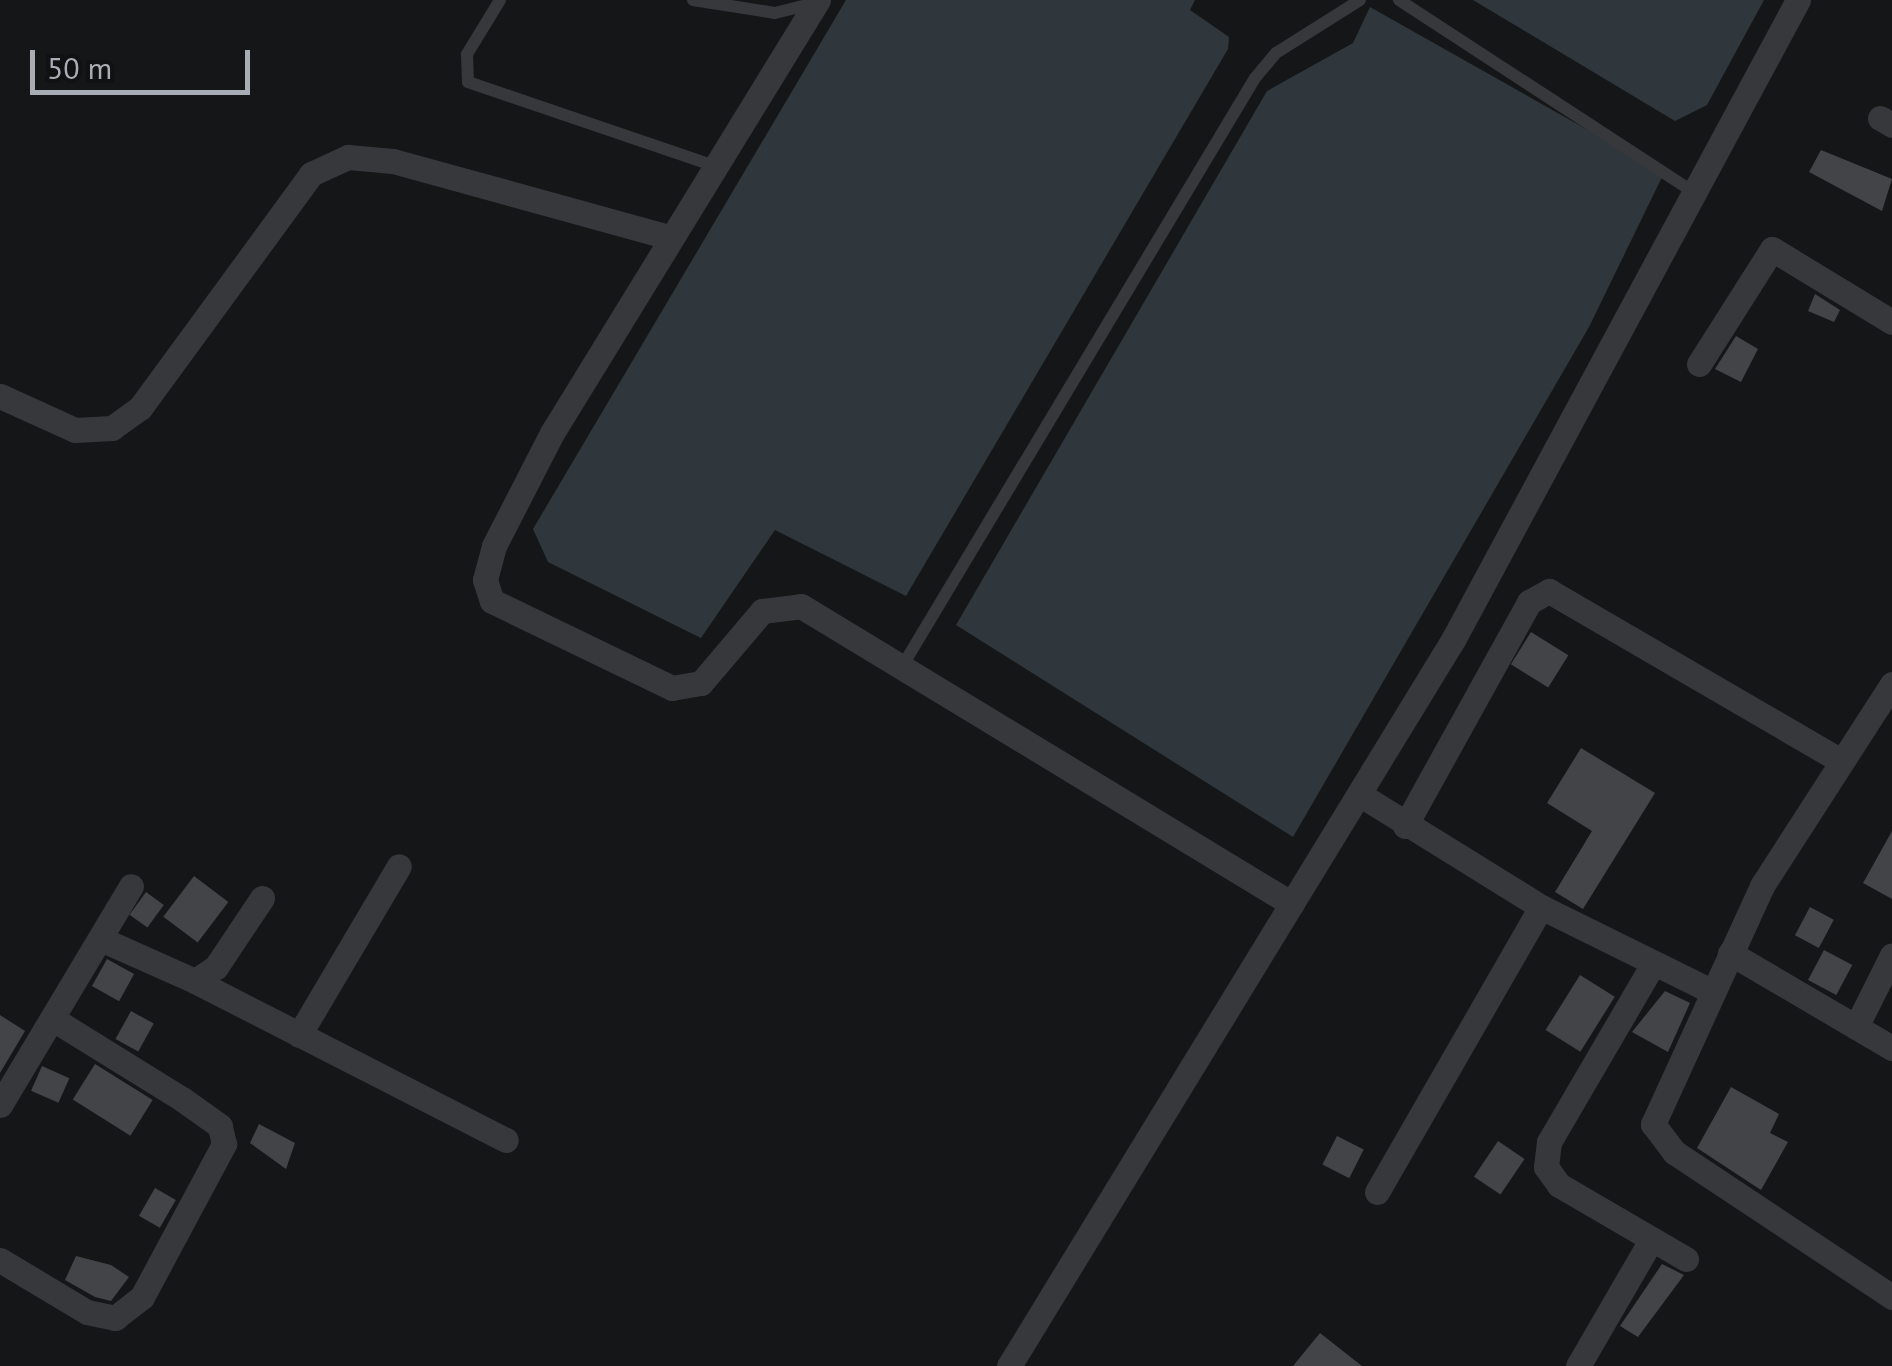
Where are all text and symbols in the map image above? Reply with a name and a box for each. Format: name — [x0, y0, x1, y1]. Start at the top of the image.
scale bar — [35, 30, 255, 92]
text: 50 m — [47, 48, 112, 87]

